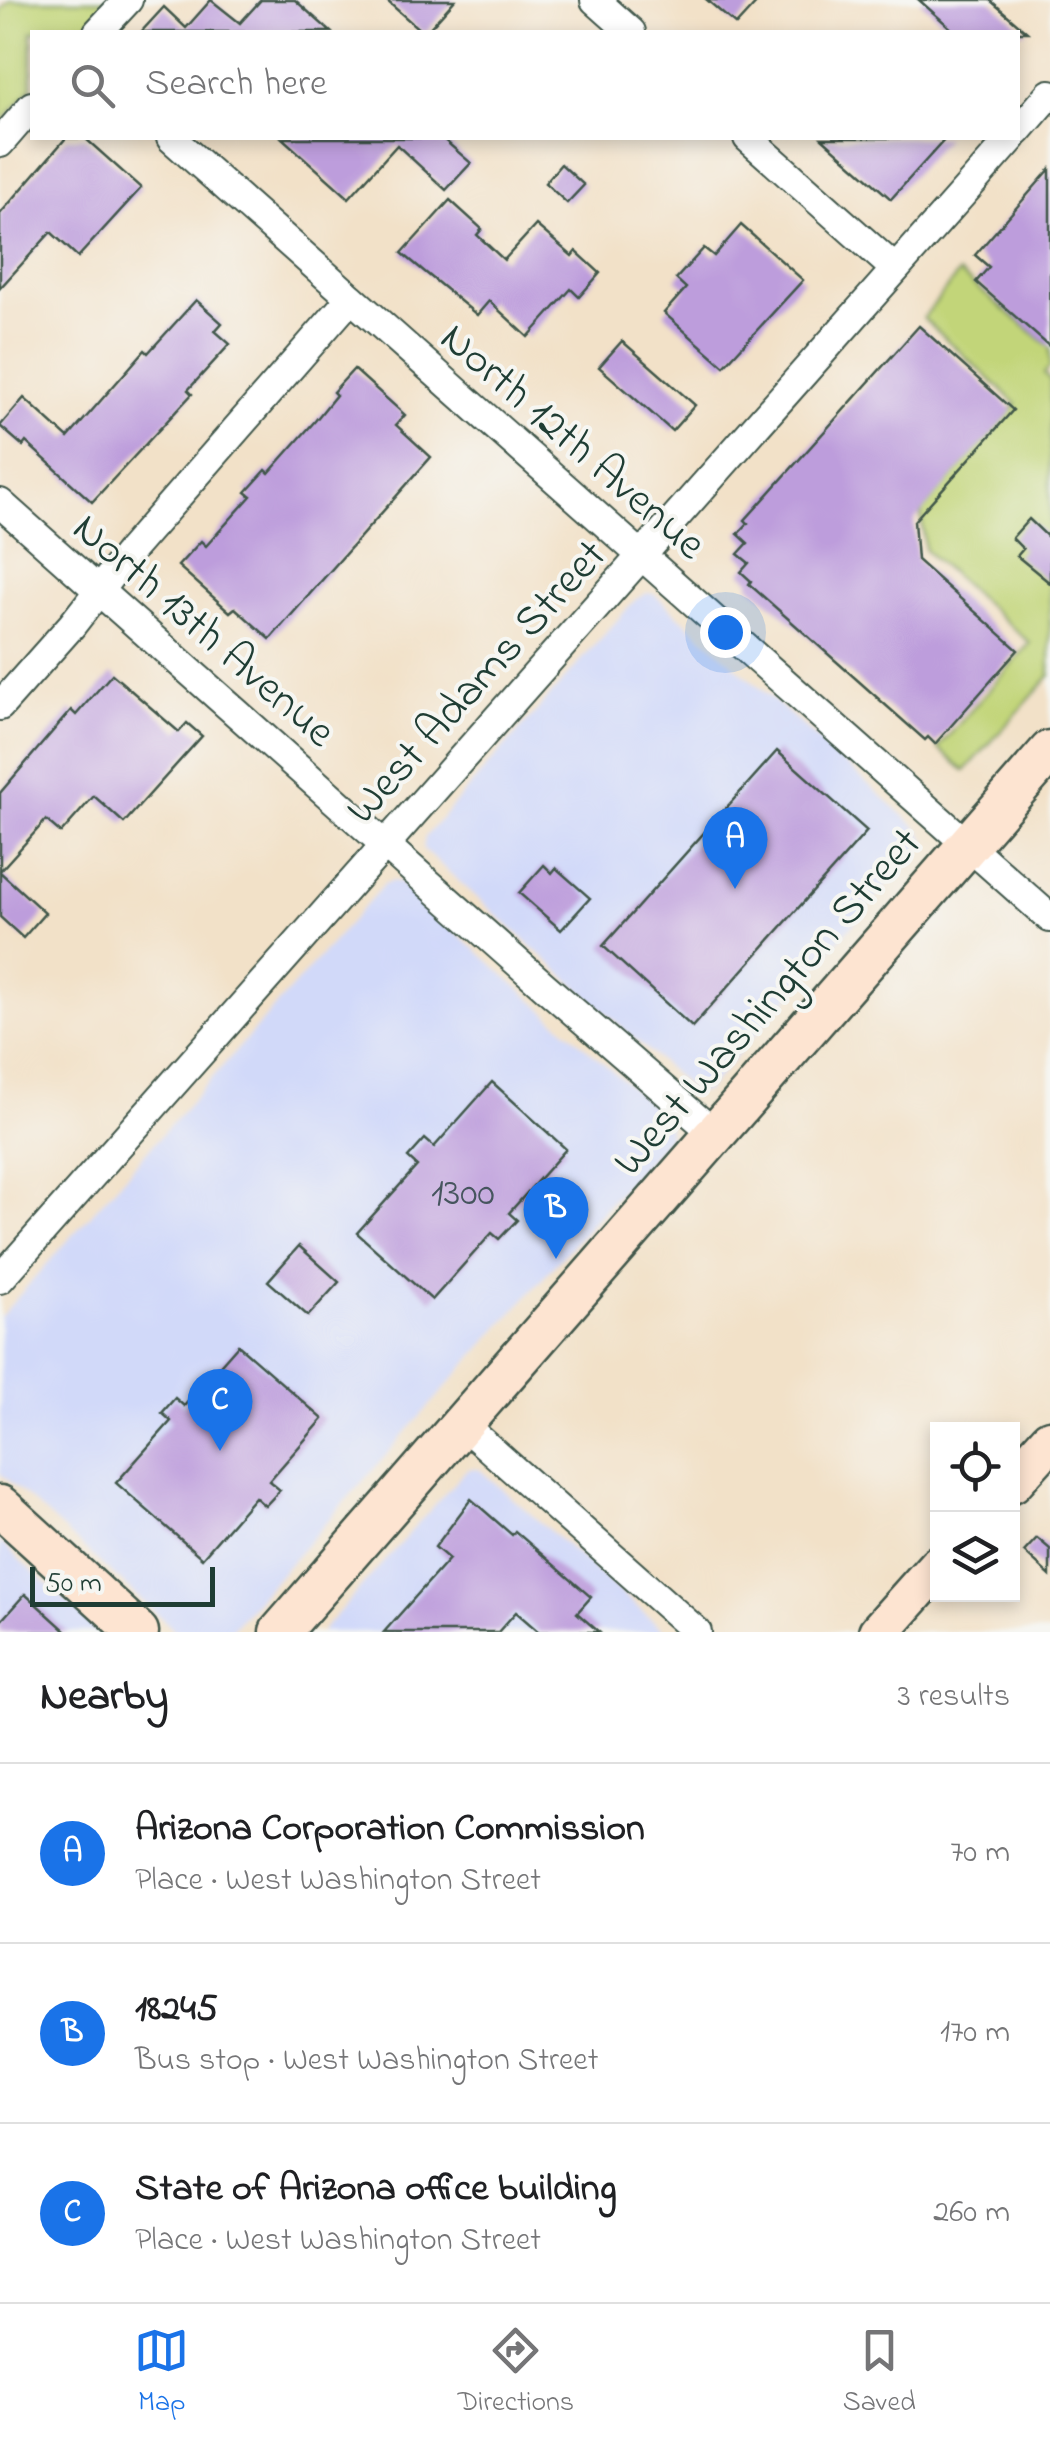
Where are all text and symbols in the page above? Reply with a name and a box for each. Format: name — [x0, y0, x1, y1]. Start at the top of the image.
search box — [30, 30, 1020, 140]
text: Search here — [145, 57, 327, 113]
icon: search — [65, 58, 120, 113]
street label: North 12th Avenue — [424, 308, 720, 578]
street label: North 13th Avenue — [56, 498, 350, 766]
street label: West Adams Street — [331, 526, 624, 841]
your location — [700, 607, 751, 658]
pin: A — [702, 806, 768, 889]
street label: West Washington Street — [598, 814, 940, 1193]
house number: 1300 — [431, 1165, 495, 1224]
pin: B — [524, 1176, 588, 1259]
pin: C — [188, 1368, 252, 1451]
map controls — [930, 1422, 1020, 1602]
button: locate — [930, 1422, 1020, 1512]
button: layers — [930, 1512, 1020, 1602]
scale bar — [30, 1562, 215, 1606]
text: 50 m — [45, 1564, 102, 1605]
text: Nearby — [40, 1667, 168, 1728]
text: 3 results — [898, 1674, 1010, 1721]
text: Arizona Corporation Commission — [135, 1802, 645, 1858]
text: A — [63, 1830, 82, 1877]
text: 70 m — [950, 1830, 1010, 1877]
text: Place · West Washington Street — [135, 1858, 541, 1905]
text: 18245 — [135, 1982, 218, 2038]
text: B — [62, 2010, 83, 2057]
text: 170 m — [940, 2010, 1010, 2057]
text: Bus stop · West Washington Street — [135, 2038, 598, 2085]
text: State of Arizona office building — [135, 2162, 617, 2218]
text: C — [64, 2190, 81, 2237]
text: 260 m — [933, 2190, 1010, 2237]
text: Place · West Washington Street — [135, 2218, 541, 2265]
tab: Map — [134, 2323, 189, 2424]
tab: Directions — [458, 2323, 574, 2424]
tab: Saved — [843, 2323, 916, 2424]

